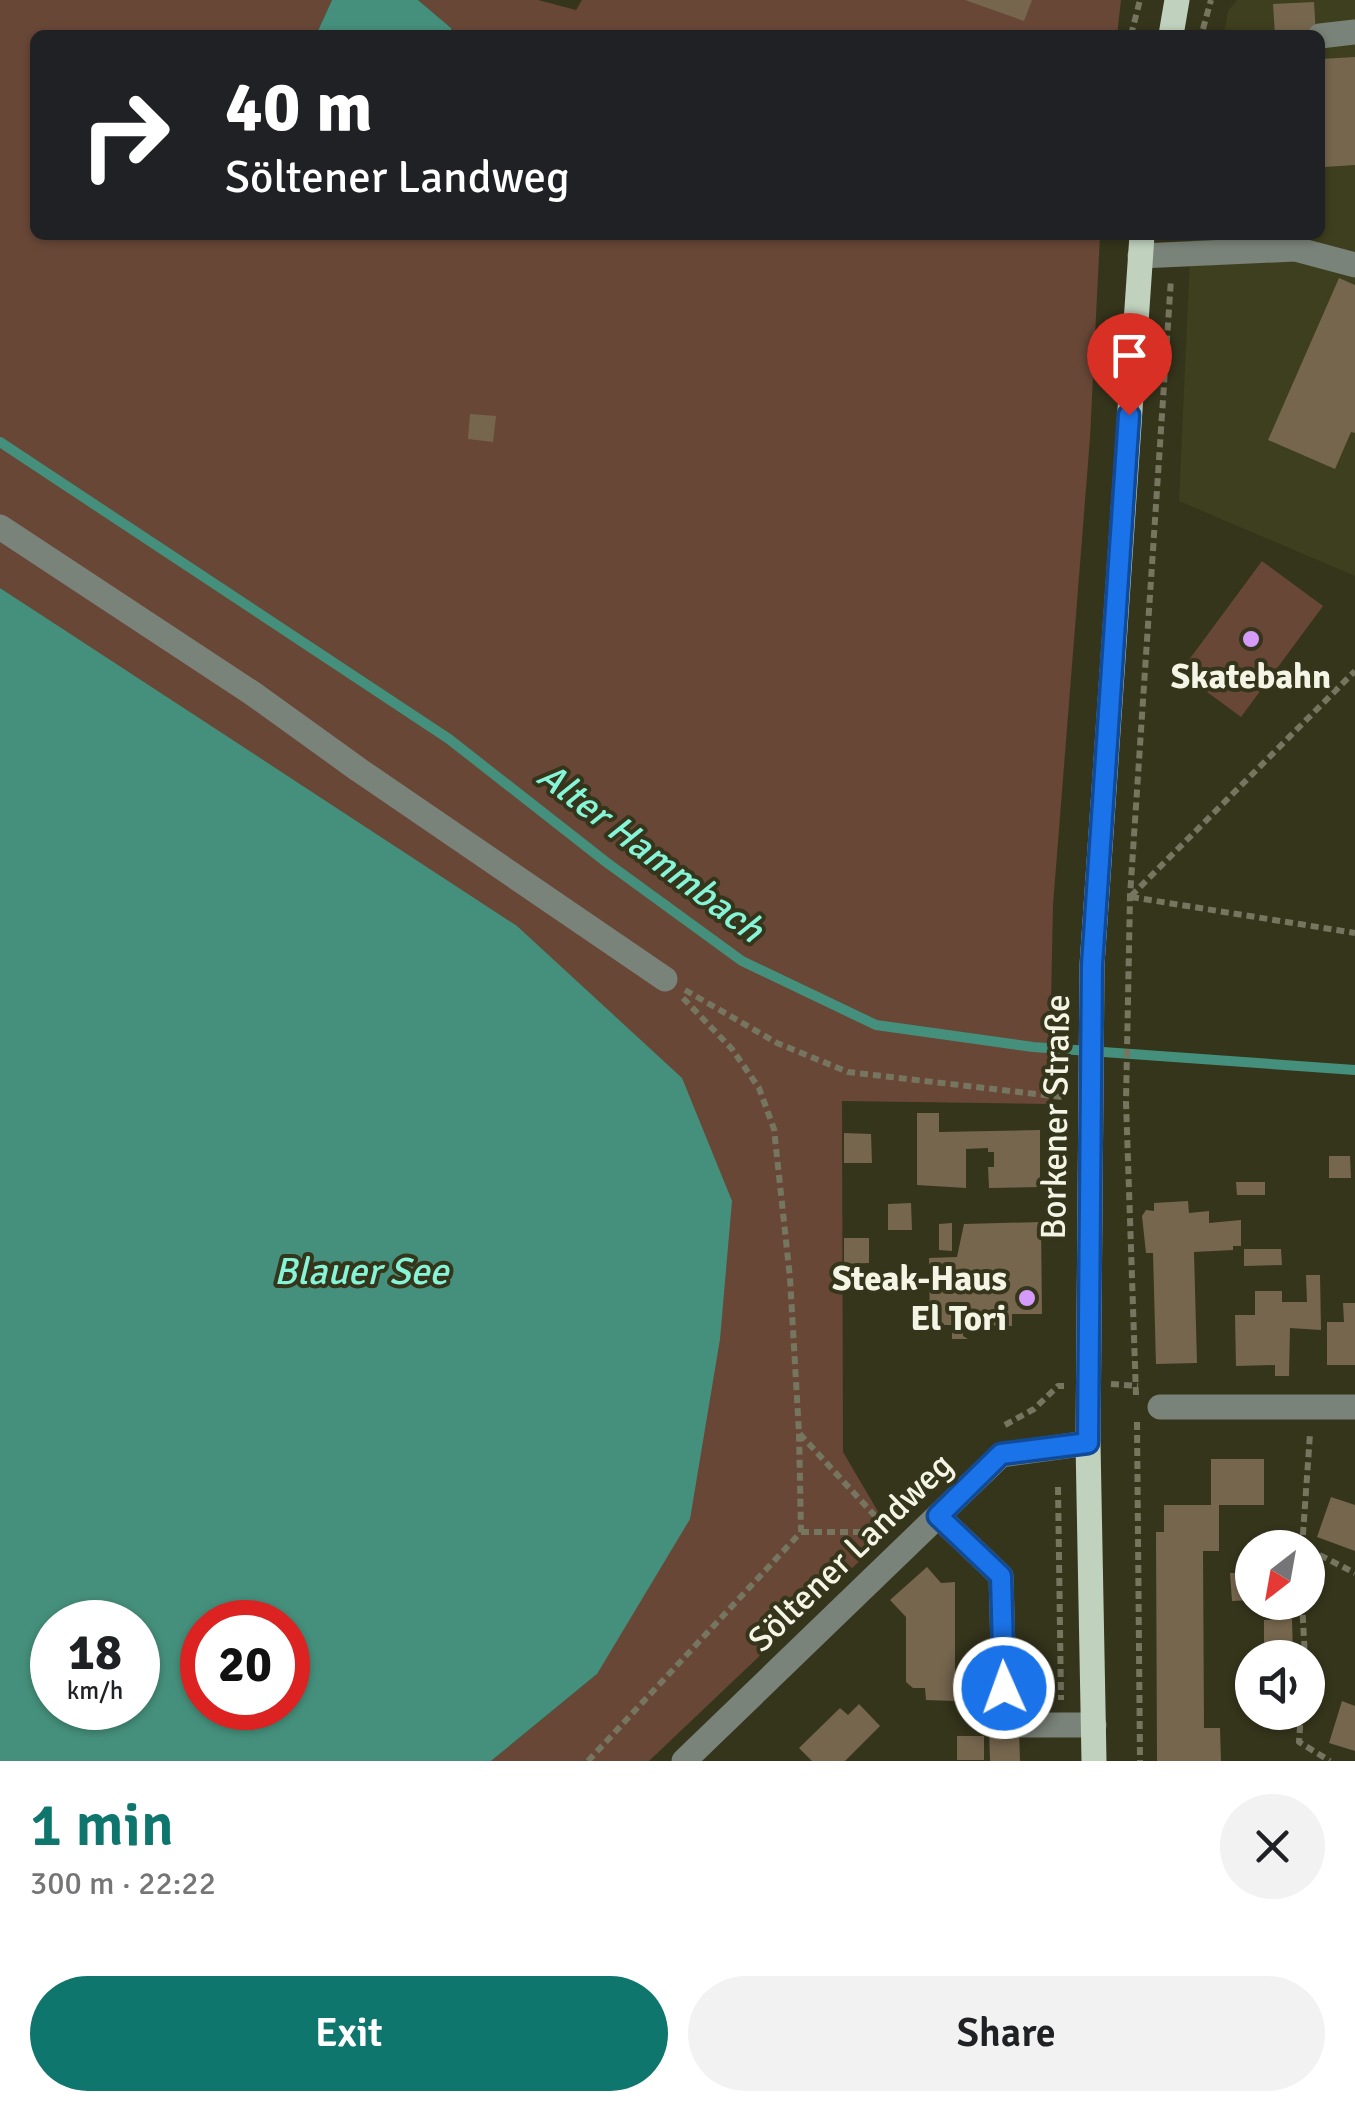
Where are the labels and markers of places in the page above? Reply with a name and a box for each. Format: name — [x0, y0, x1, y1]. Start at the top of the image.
pin — [1087, 313, 1172, 416]
marker: Skatebahn — [1240, 628, 1262, 650]
place label: Skatebahn — [1171, 655, 1331, 698]
place label: Steak-Haus El Tori — [832, 1257, 1007, 1340]
marker: Steak-Haus El Tori — [1016, 1287, 1038, 1309]

